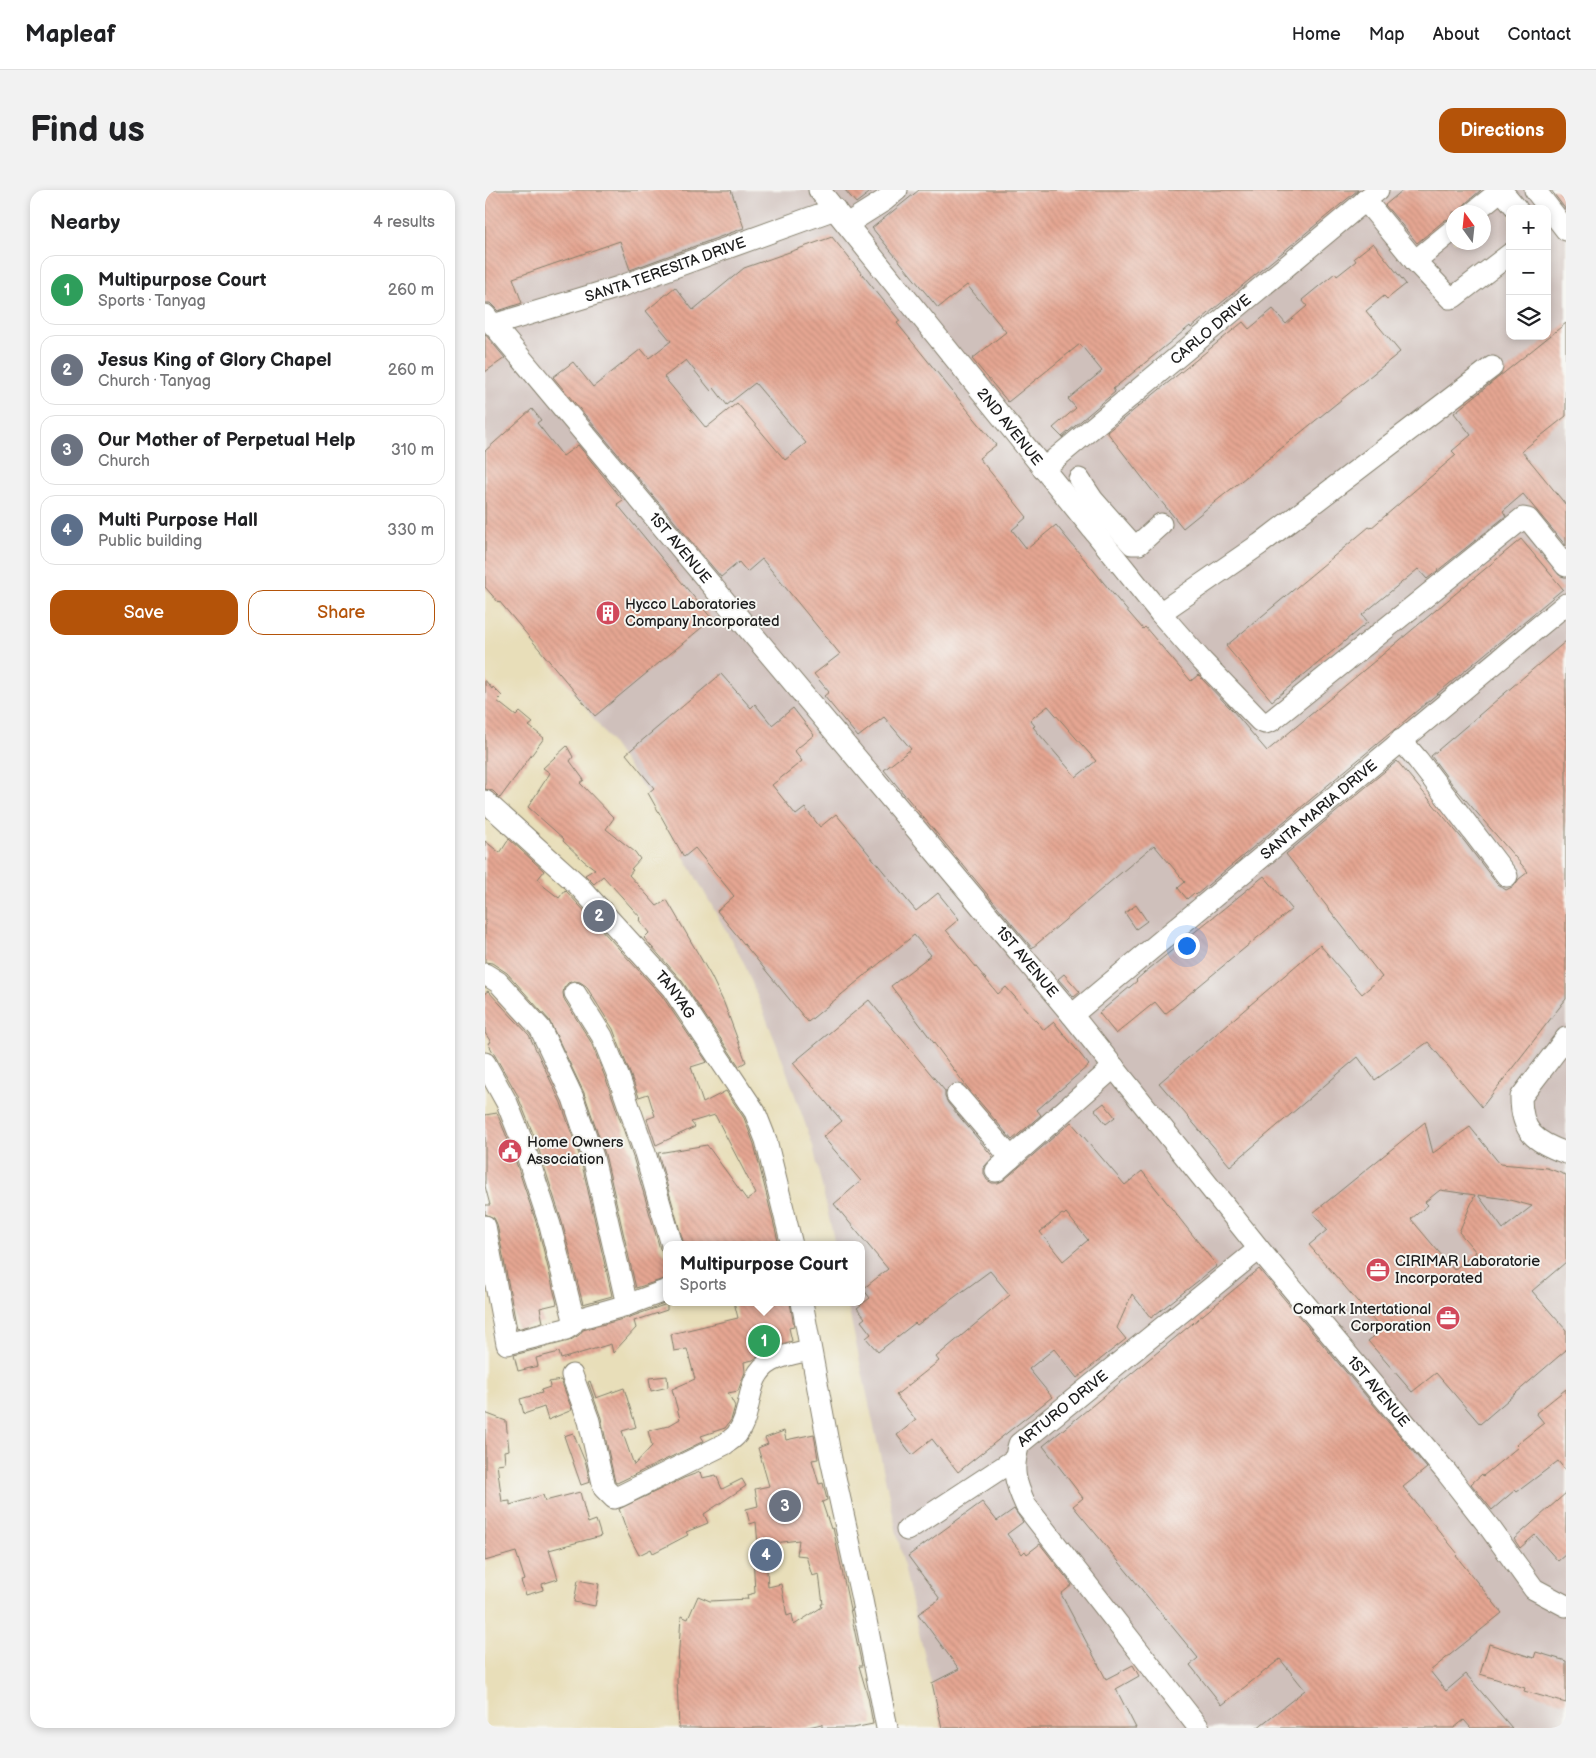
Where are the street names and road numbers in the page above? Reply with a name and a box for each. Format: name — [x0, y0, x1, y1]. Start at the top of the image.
street label: SANTA TERESITA DRIVE — [583, 233, 749, 307]
street label: CARLO DRIVE — [1166, 291, 1255, 369]
street label: 2ND AVENUE — [972, 384, 1046, 470]
street label: 1ST AVENUE — [645, 509, 715, 588]
street label: SANTA MARIA DRIVE — [1257, 756, 1382, 864]
street label: 1ST AVENUE — [992, 923, 1062, 1002]
street label: TANYAG — [651, 967, 699, 1023]
street label: 1ST AVENUE — [1343, 1352, 1413, 1431]
street label: ARTURO DRIVE — [1014, 1366, 1112, 1451]

